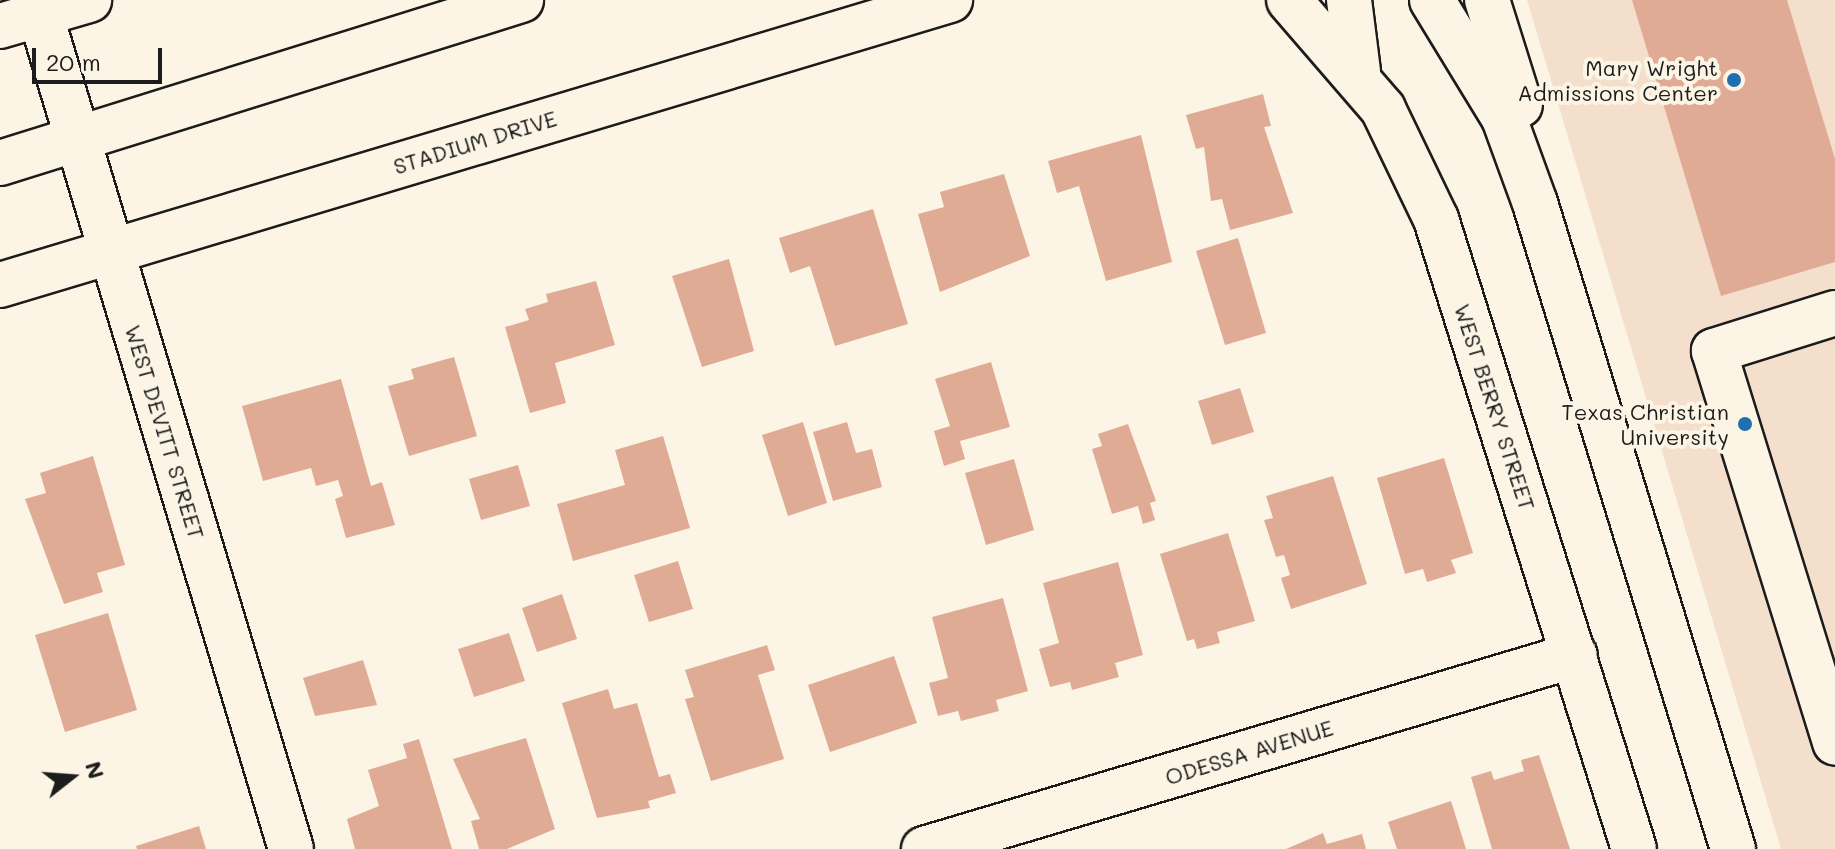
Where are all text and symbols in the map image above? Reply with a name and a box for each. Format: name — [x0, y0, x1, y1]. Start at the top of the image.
scale bar — [36, 32, 166, 82]
text: 20 m — [46, 46, 101, 77]
place label: Mary Wright Admissions Center — [1518, 54, 1718, 106]
marker: Mary Wright Admissions Center — [1725, 71, 1743, 89]
street label: STADIUM DRIVE — [390, 105, 560, 179]
street label: WEST BERRY STREET — [1449, 300, 1541, 514]
street label: WEST DEVITT STREET — [120, 322, 210, 542]
place label: Texas Christian University — [1562, 398, 1729, 450]
marker: Texas Christian University — [1736, 415, 1754, 433]
street label: ODESSA AVENUE — [1162, 714, 1336, 790]
north arrow — [32, 737, 112, 817]
text: N — [79, 758, 112, 782]

